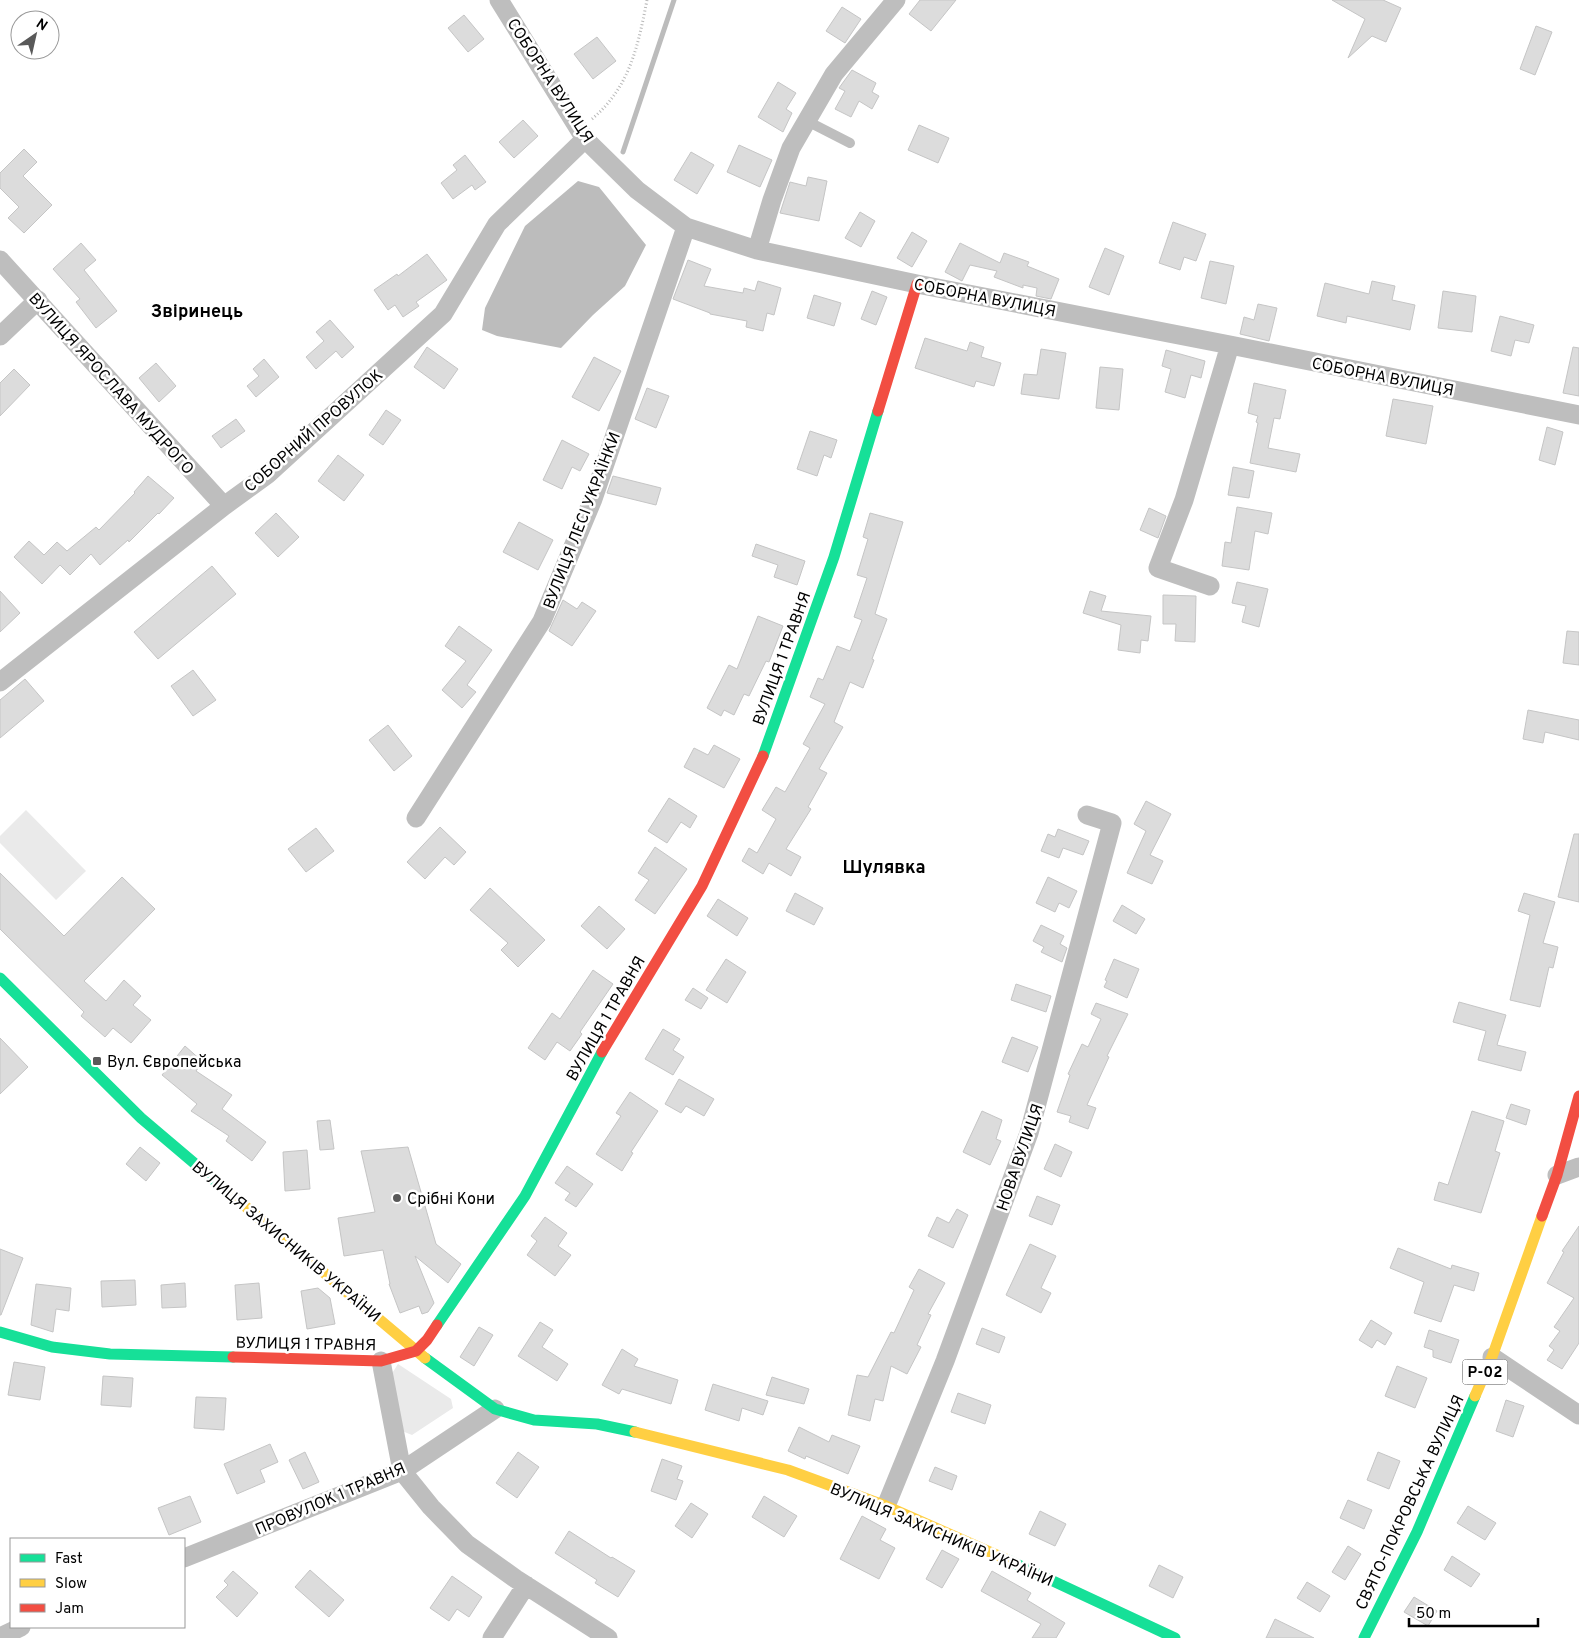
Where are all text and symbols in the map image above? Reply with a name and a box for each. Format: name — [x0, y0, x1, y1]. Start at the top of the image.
north arrow — [10, 10, 60, 60]
street label: СОБОРНА ВУЛИЦЯ — [502, 15, 597, 147]
text: N — [33, 16, 50, 35]
street label: СОБОРНА ВУЛИЦЯ — [912, 275, 1057, 323]
street label: ВУЛИЦЯ ЯРОСЛАВА МУДРОГО — [24, 289, 197, 479]
district label: Звіринець — [151, 301, 243, 324]
street label: СОБОРНА ВУЛИЦЯ — [1310, 354, 1455, 402]
street label: СОБОРНИЙ ПРОВУЛОК — [240, 364, 388, 497]
street label: ВУЛИЦЯ ЛЕСІ УКРАЇНКИ — [538, 429, 626, 612]
street label: ВУЛИЦЯ 1 ТРАВНЯ — [749, 589, 816, 728]
district label: Шулявка — [842, 857, 926, 880]
street label: ВУЛИЦЯ 1 ТРАВНЯ — [563, 953, 651, 1085]
place label: Вул. Європейська — [107, 1053, 241, 1073]
marker: Вул. Європейська — [91, 1055, 103, 1067]
street label: НОВА ВУЛИЦЯ — [993, 1101, 1049, 1214]
street label: ВУЛИЦЯ ЗАХИСНИКІВ УКРАЇНИ — [187, 1156, 385, 1327]
place label: Срібні Кони — [407, 1190, 495, 1210]
marker: Срібні Кони — [391, 1192, 403, 1204]
street label: ВУЛИЦЯ 1 ТРАВНЯ — [235, 1334, 377, 1356]
road number: Р-02 — [1462, 1360, 1508, 1384]
street label: СВЯТО-ПОКРОВСЬКА ВУЛИЦЯ — [1352, 1392, 1470, 1614]
street label: ПРОВУЛОК 1 ТРАВНЯ — [253, 1459, 409, 1541]
street label: ВУЛИЦЯ ЗАХИСНИКІВ УКРАЇНИ — [827, 1478, 1056, 1592]
legend — [10, 1538, 185, 1628]
text: Fast — [55, 1550, 83, 1569]
text: Slow — [55, 1575, 87, 1594]
scale bar — [1409, 1596, 1538, 1628]
text: Jam — [55, 1600, 84, 1619]
text: 50 m — [1416, 1605, 1451, 1624]

